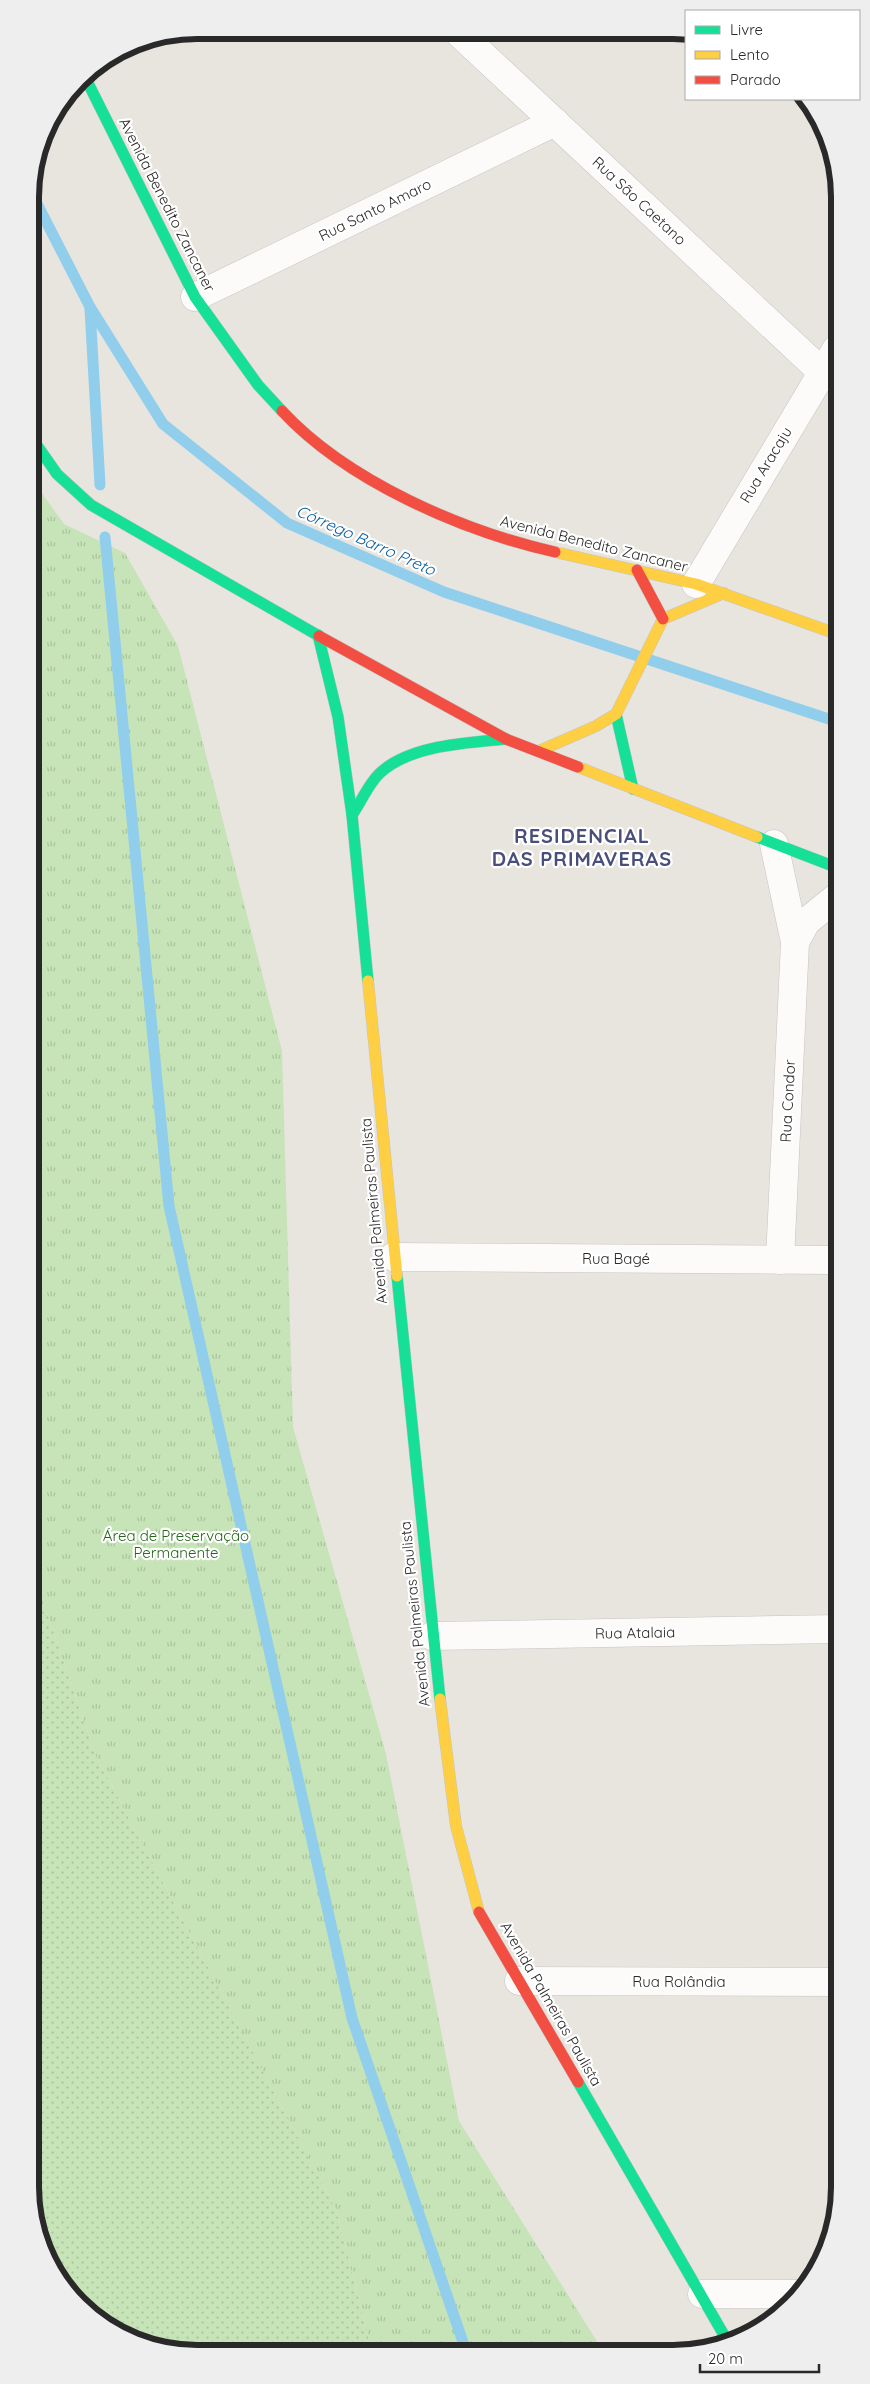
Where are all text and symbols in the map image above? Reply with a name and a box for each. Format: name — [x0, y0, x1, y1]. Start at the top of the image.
legend — [685, 10, 860, 100]
text: Livre — [730, 20, 763, 39]
text: Lento — [730, 45, 769, 64]
text: Parado — [730, 70, 781, 89]
street label: Avenida Benedito Zancaner — [115, 115, 220, 295]
street label: Rua São Caetano — [588, 152, 690, 249]
street label: Rua Santo Amaro — [315, 174, 434, 245]
street label: Rua Aracaju — [735, 423, 796, 506]
water label: Córrego Barro Preto — [293, 500, 440, 580]
street label: Avenida Benedito Zancaner — [498, 511, 690, 576]
district label: RESIDENCIAL DAS PRIMAVERAS — [492, 823, 672, 871]
street label: Rua Condor — [776, 1059, 799, 1143]
street label: Avenida Palmeiras Paulista — [356, 1117, 391, 1305]
street label: Rua Bagé — [582, 1249, 650, 1268]
street label: Avenida Palmeiras Paulista — [395, 1520, 434, 1708]
park label: Área de Preservação Permanente — [103, 1526, 249, 1562]
street label: Rua Atalaia — [595, 1622, 675, 1643]
street label: Avenida Palmeiras Paulista — [497, 1918, 606, 2089]
street label: Rua Rolândia — [632, 1972, 726, 1991]
scale bar — [700, 2342, 819, 2374]
text: 20 m — [708, 2349, 743, 2368]

